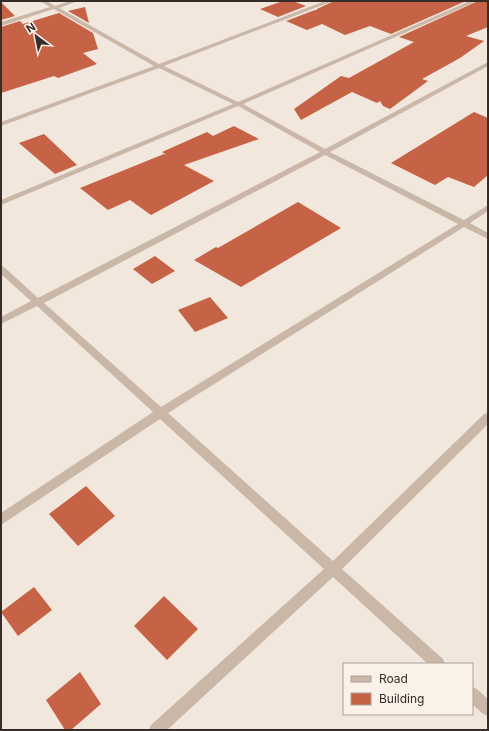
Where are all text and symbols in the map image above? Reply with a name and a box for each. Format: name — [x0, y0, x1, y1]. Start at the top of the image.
north arrow — [16, 16, 56, 56]
text: N — [23, 19, 38, 36]
legend — [343, 663, 473, 715]
text: Road — [379, 671, 408, 686]
text: Building — [379, 691, 424, 706]

